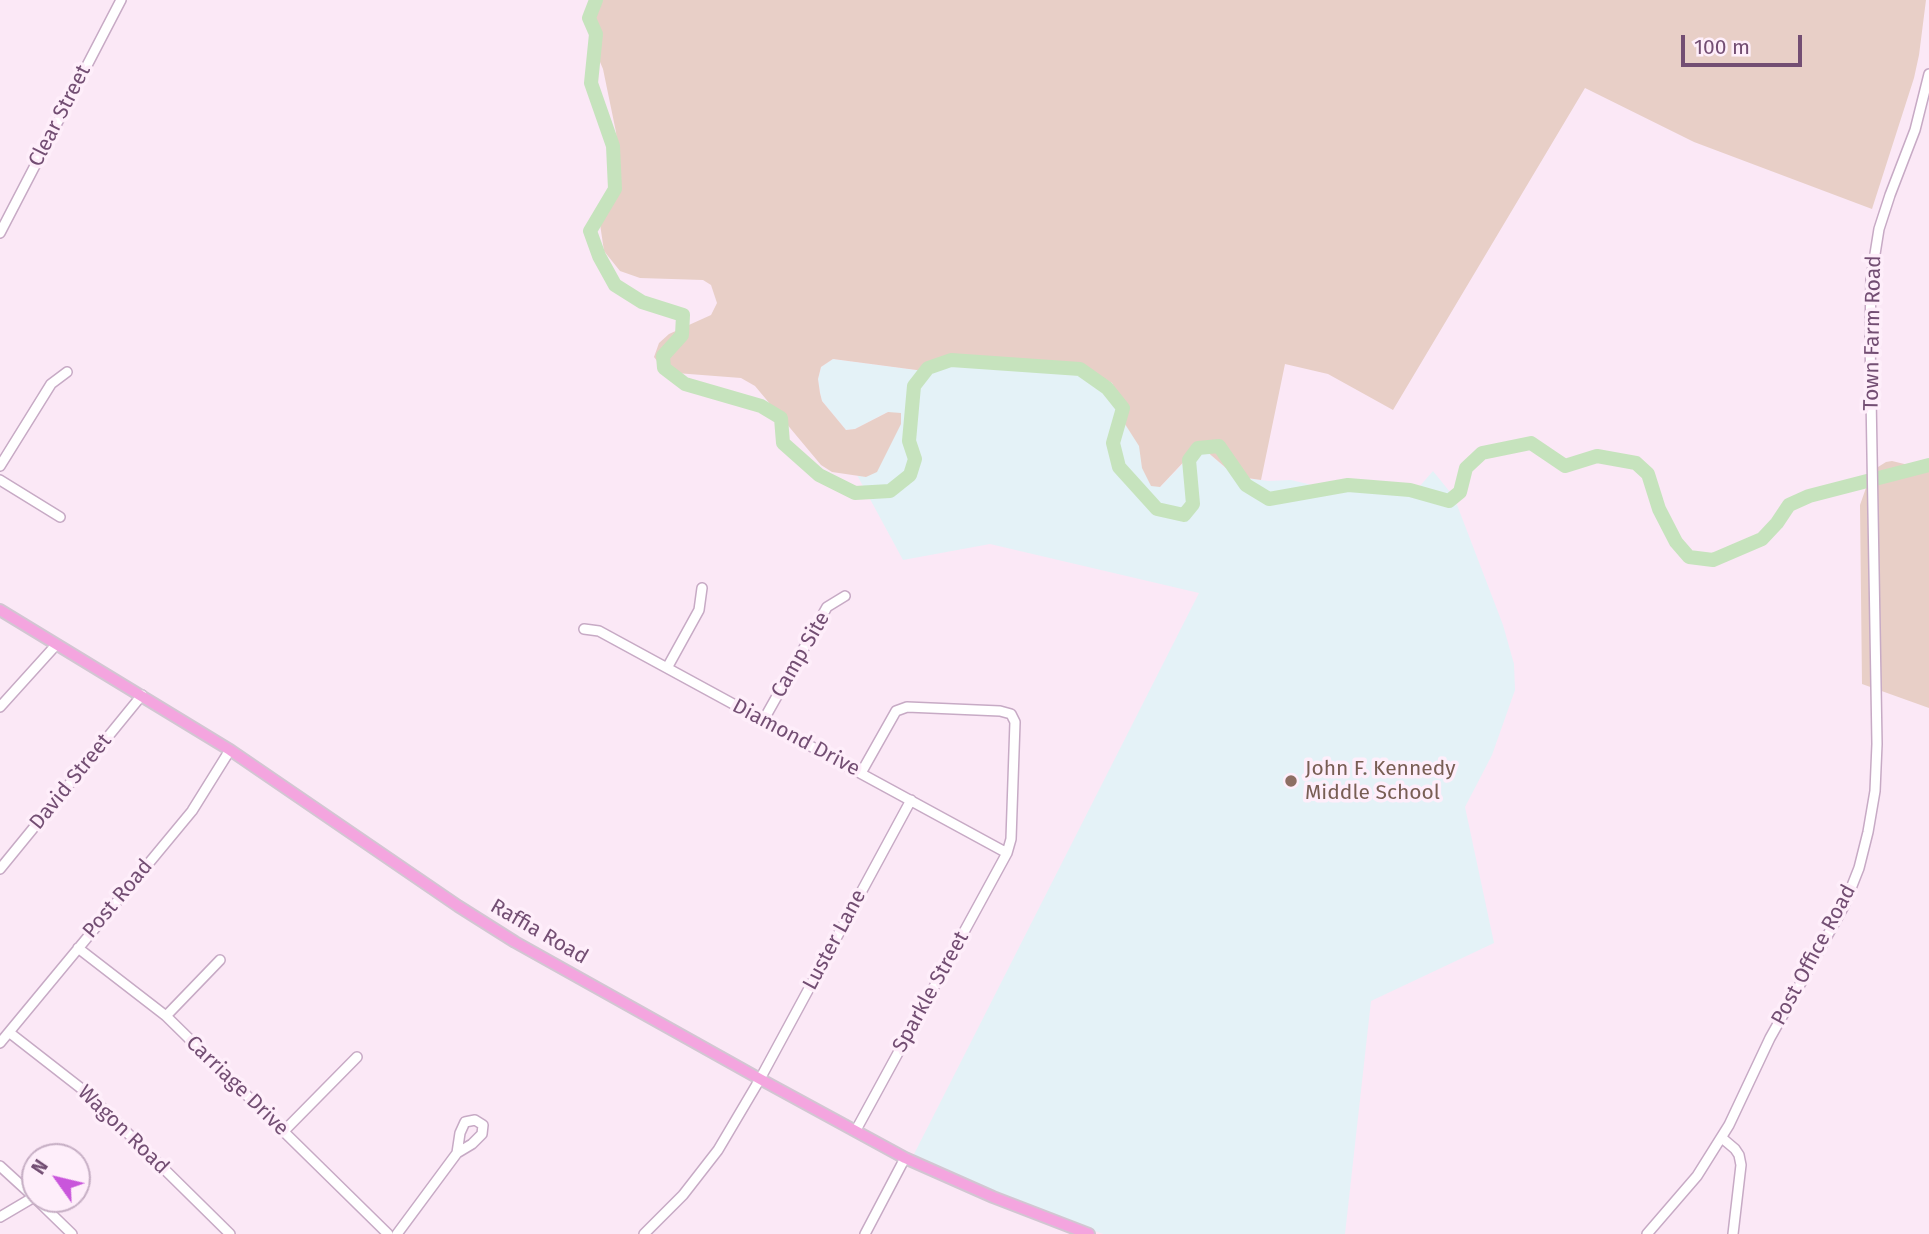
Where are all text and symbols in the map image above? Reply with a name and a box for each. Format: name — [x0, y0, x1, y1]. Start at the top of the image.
scale bar — [1684, 21, 1805, 65]
text: 100 m — [1694, 34, 1750, 60]
street label: Clear Street — [24, 61, 96, 171]
street label: Town Farm Road — [1859, 255, 1887, 411]
street label: Camp Site — [766, 608, 836, 702]
street label: Diamond Drive — [728, 694, 864, 782]
street label: David Street — [25, 729, 117, 835]
place label: John F. Kennedy Middle School — [1305, 756, 1456, 806]
marker: John F. Kennedy Middle School — [1283, 773, 1299, 789]
street label: Post Road — [78, 854, 158, 944]
street label: Post Office Road — [1766, 880, 1862, 1030]
street label: Luster Lane — [798, 886, 872, 994]
street label: Raffia Road — [486, 894, 592, 970]
street label: Sparkle Street — [887, 927, 975, 1057]
street label: Carriage Drive — [180, 1031, 294, 1141]
street label: Wagon Road — [72, 1080, 174, 1180]
north arrow — [21, 1143, 91, 1213]
text: N — [27, 1155, 53, 1179]

